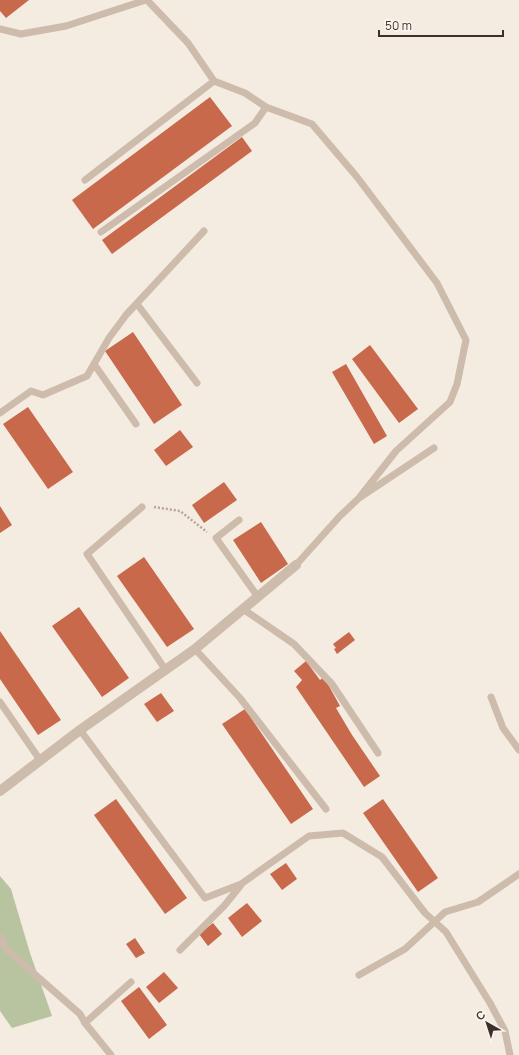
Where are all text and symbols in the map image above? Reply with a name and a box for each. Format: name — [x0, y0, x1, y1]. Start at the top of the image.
scale bar — [379, 12, 503, 38]
text: 50 m — [385, 17, 412, 34]
north arrow — [467, 1003, 507, 1043]
text: С — [473, 1006, 488, 1023]

